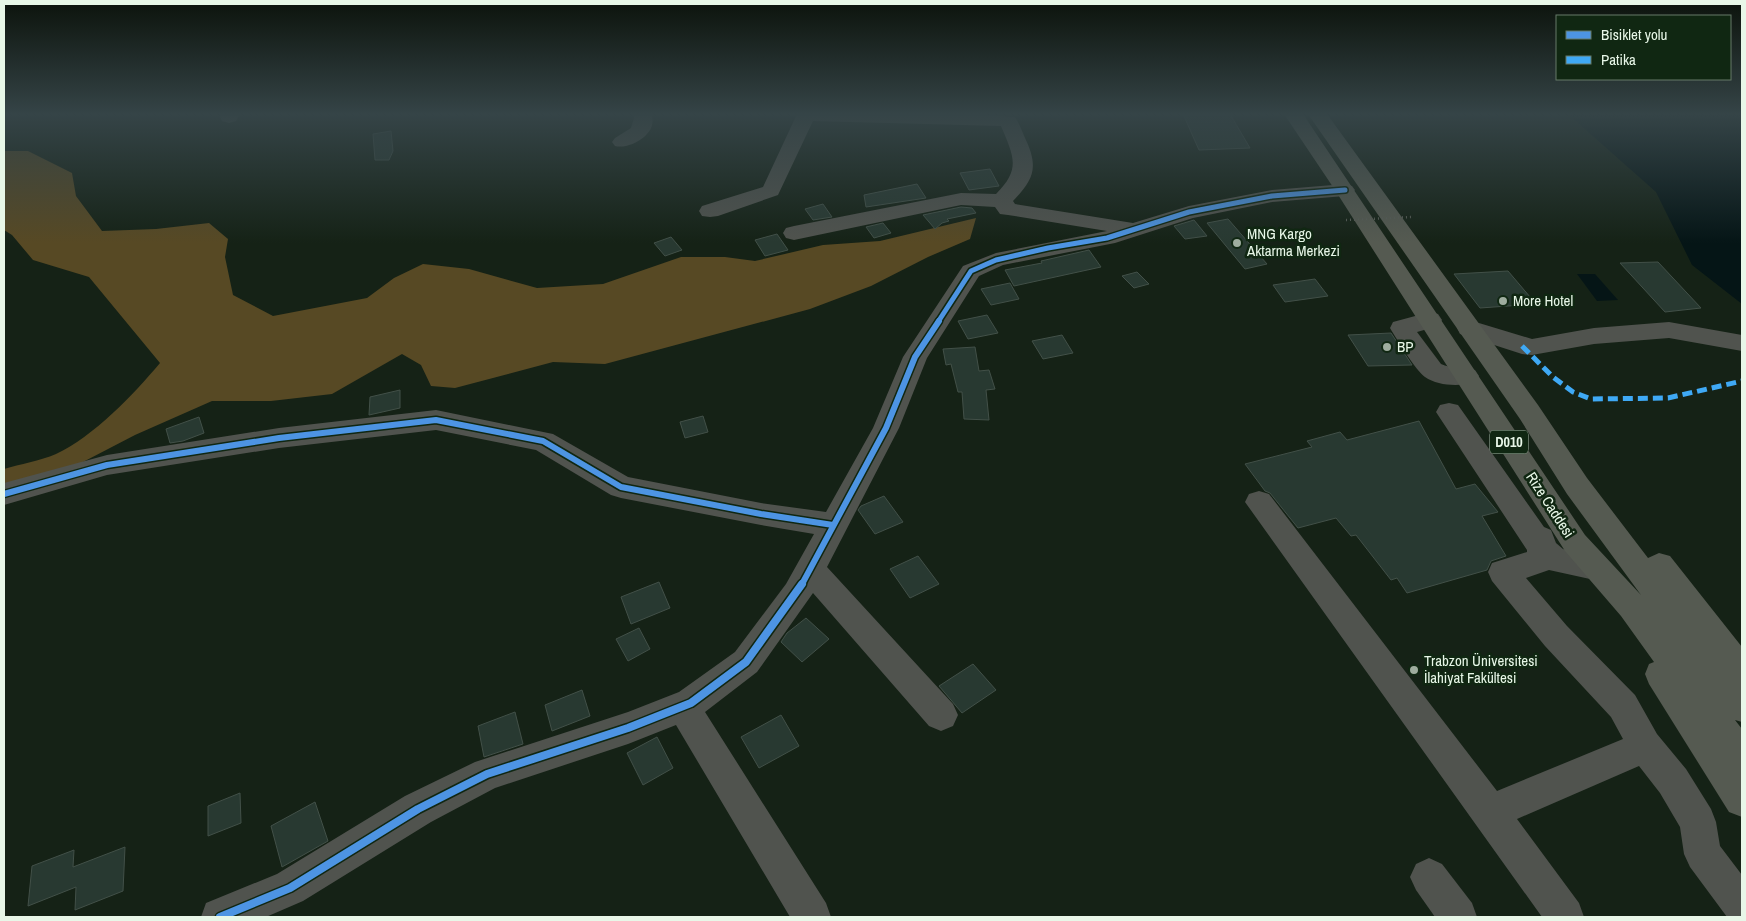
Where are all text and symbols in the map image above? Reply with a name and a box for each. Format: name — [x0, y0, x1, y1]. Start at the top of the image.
legend — [1556, 15, 1731, 80]
text: Bisiklet yolu — [1601, 24, 1667, 45]
text: Patika — [1601, 49, 1636, 70]
place label: MNG Kargo Aktarma Merkezi — [1246, 223, 1340, 261]
marker: MNG Kargo Aktarma Merkezi — [1231, 237, 1243, 249]
place label: More Hotel — [1513, 290, 1573, 311]
marker: More Hotel — [1497, 295, 1509, 307]
place label: BP — [1397, 336, 1413, 357]
marker: BP — [1381, 341, 1393, 353]
road number: D010 — [1490, 431, 1528, 454]
street label: Rize Caddesi — [1521, 468, 1580, 542]
place label: Trabzon Üniversitesi İlahiyat Fakültesi — [1424, 650, 1538, 688]
marker: Trabzon Üniversitesi İlahiyat Fakültesi — [1408, 664, 1420, 676]

